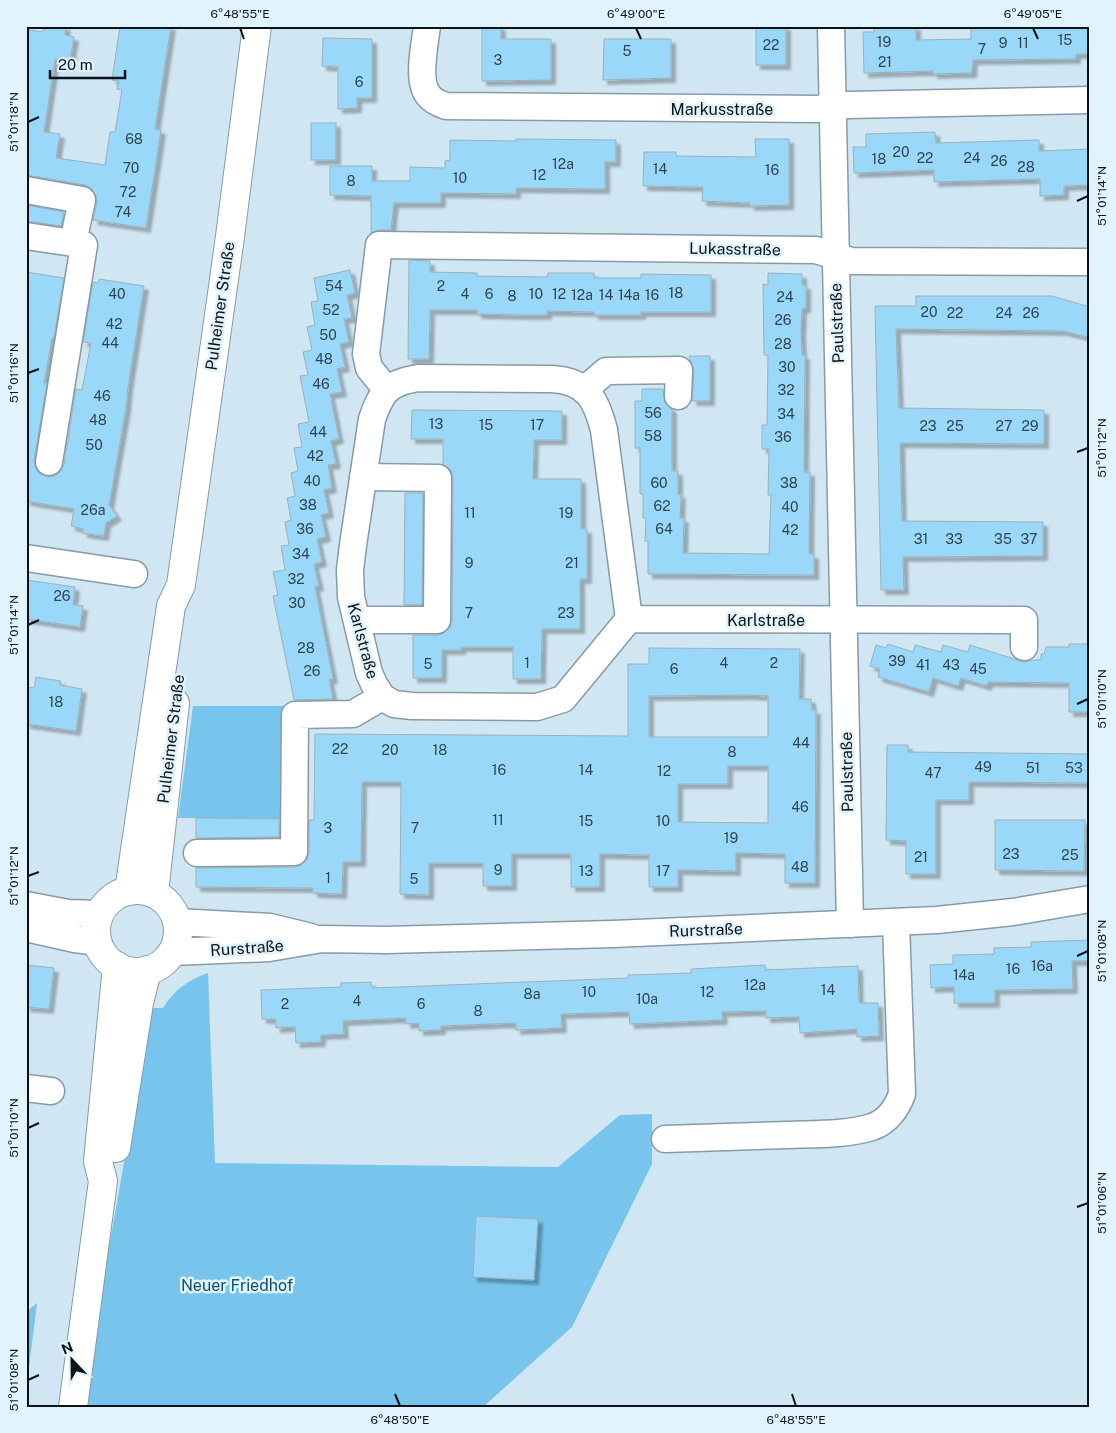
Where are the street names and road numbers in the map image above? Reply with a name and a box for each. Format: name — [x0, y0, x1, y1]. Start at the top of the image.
street label: Markusstraße — [671, 100, 773, 119]
street label: Lukasstraße — [689, 239, 781, 259]
street label: Pulheimer Straße — [202, 240, 238, 372]
street label: Paulstraße — [826, 283, 848, 363]
street label: Karlstraße — [344, 601, 382, 681]
street label: Karlstraße — [727, 611, 805, 630]
street label: Pulheimer Straße — [154, 674, 188, 804]
street label: Paulstraße — [837, 732, 857, 812]
street label: Rurstraße — [669, 919, 743, 941]
street label: Rurstraße — [210, 936, 284, 960]

